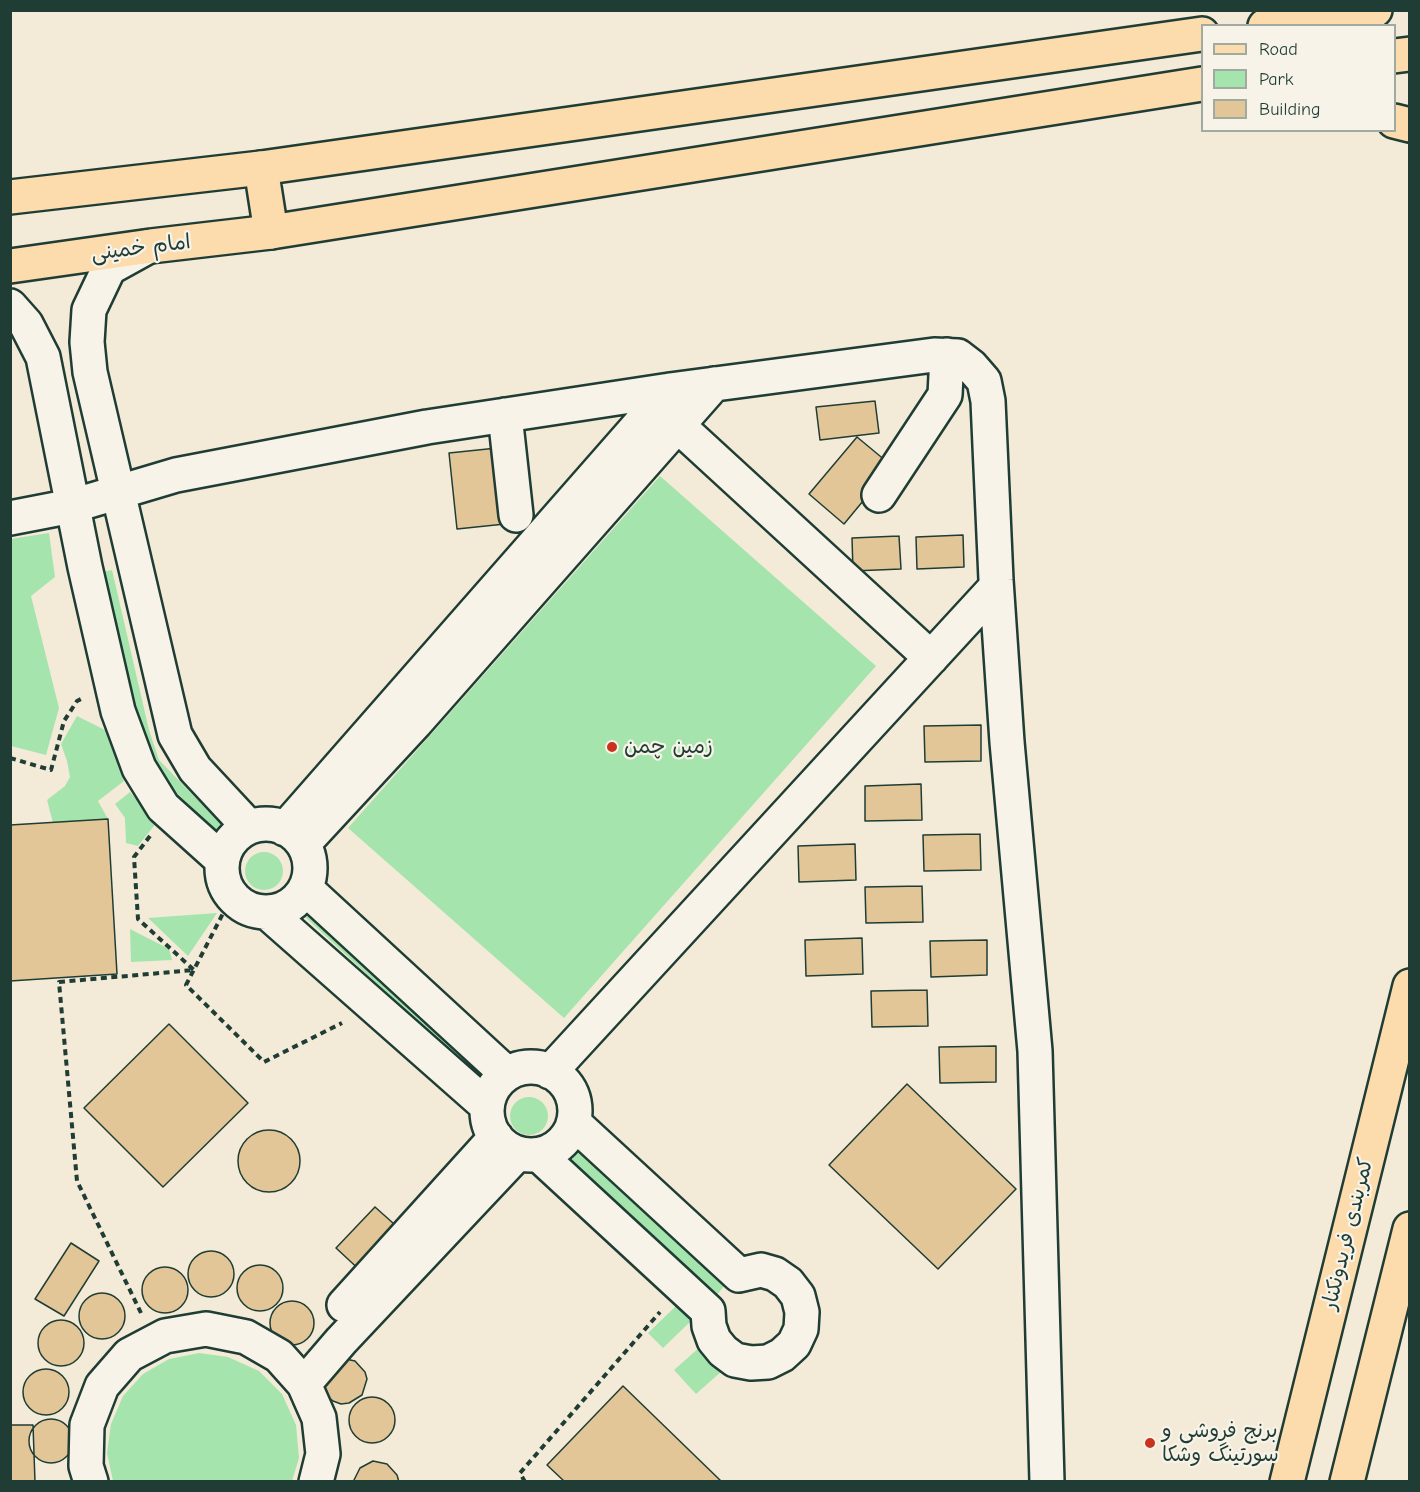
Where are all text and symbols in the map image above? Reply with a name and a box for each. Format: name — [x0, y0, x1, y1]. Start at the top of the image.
legend — [1201, 24, 1396, 132]
text: Road — [1259, 39, 1298, 60]
text: Park — [1259, 69, 1293, 90]
text: Building — [1259, 99, 1321, 120]
street label: امام خمینی — [90, 229, 192, 267]
place label: زمین چمن — [624, 734, 713, 760]
marker: زمین چمن — [605, 740, 619, 754]
street label: کمربندی فریدونکنار — [1317, 1155, 1379, 1313]
place label: برنج فروشی و سورتینگ وشکا — [1162, 1418, 1279, 1468]
marker: برنج فروشی و سورتینگ وشکا — [1143, 1436, 1157, 1450]

